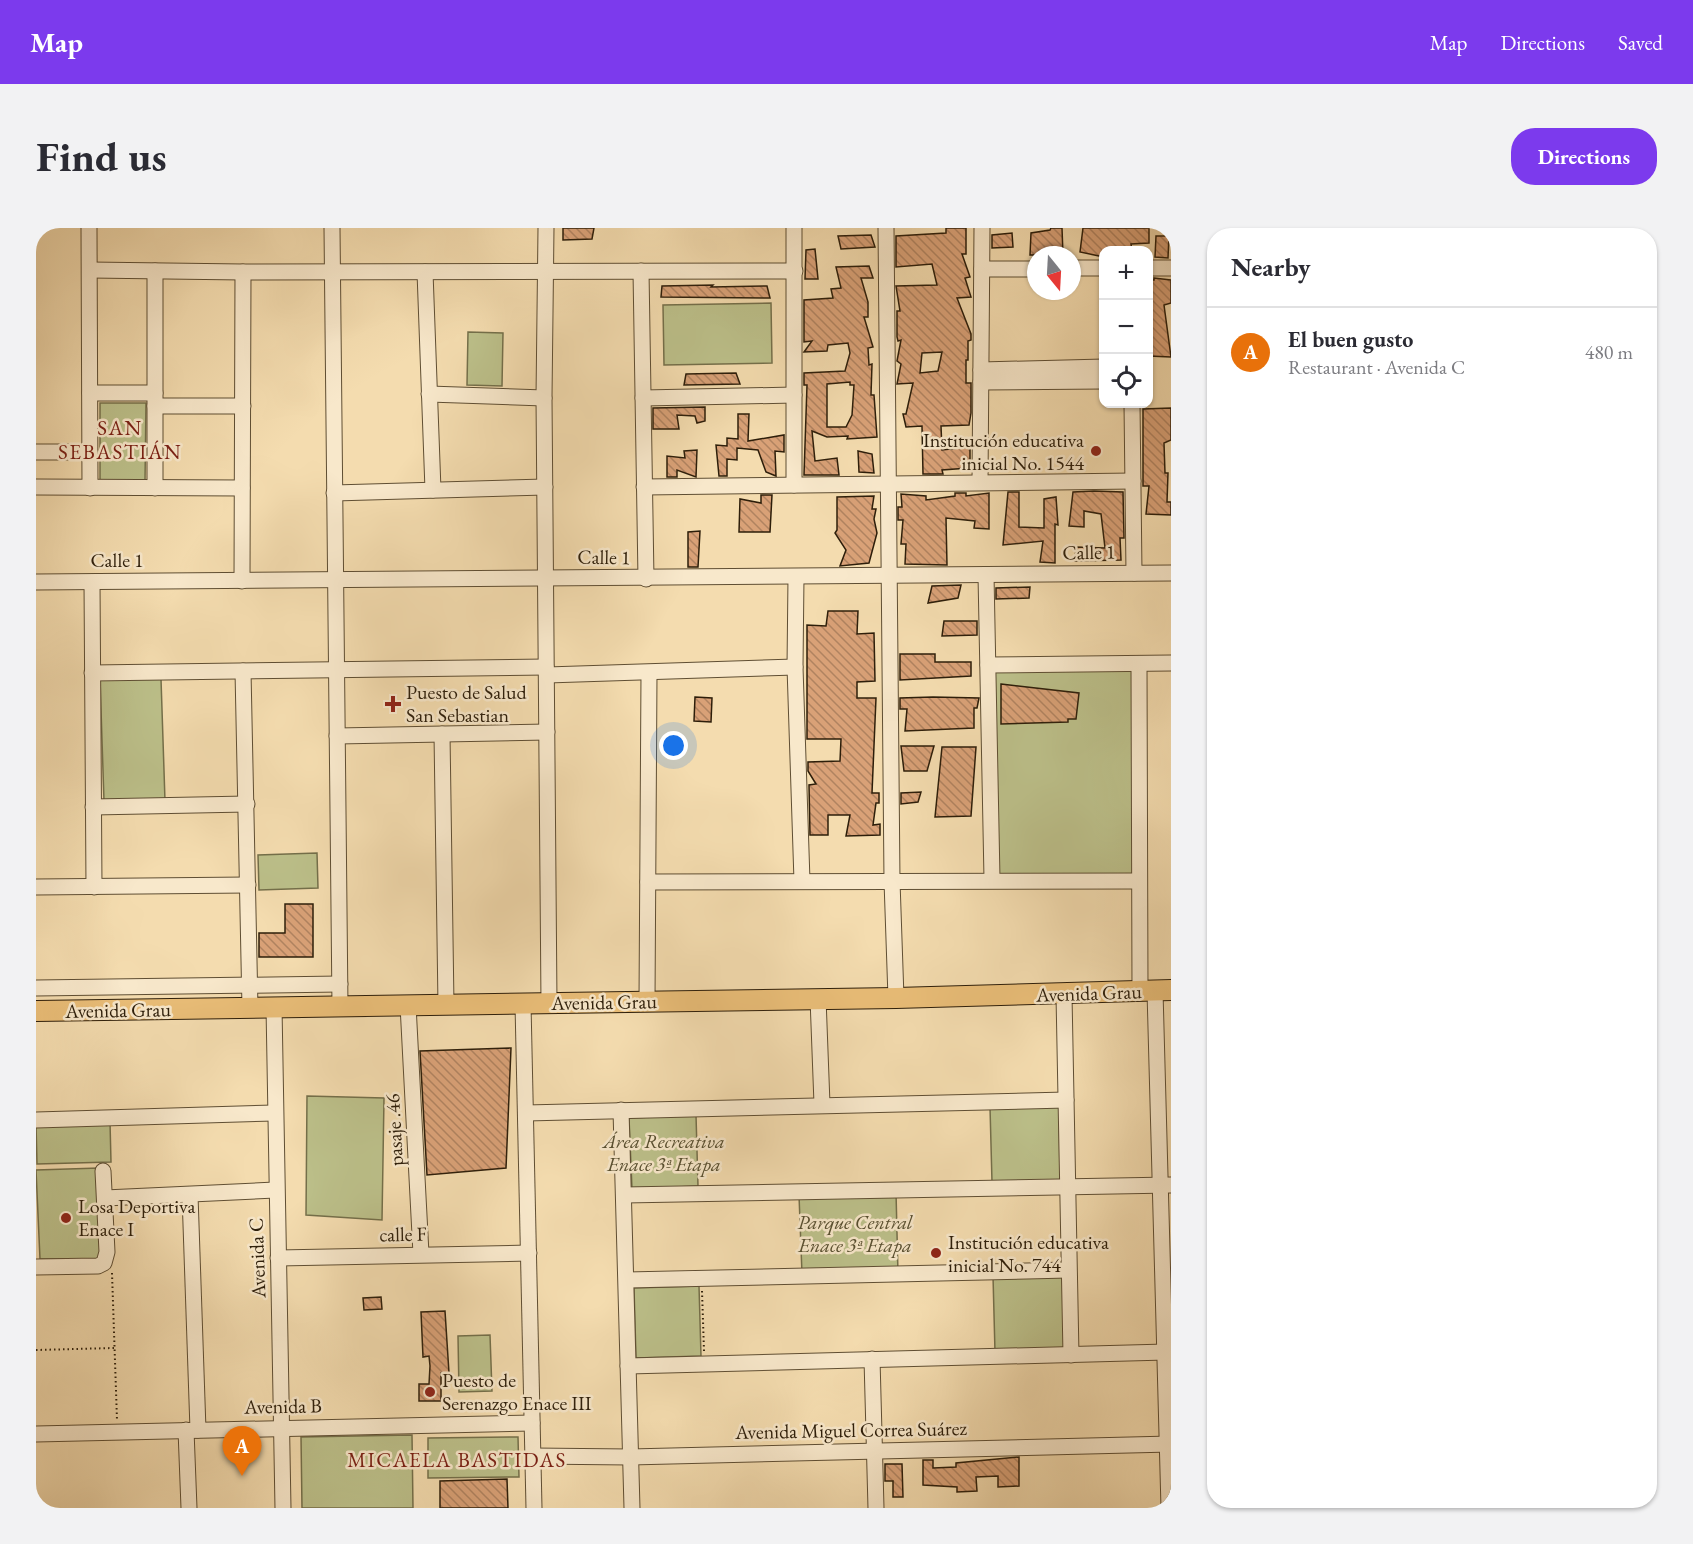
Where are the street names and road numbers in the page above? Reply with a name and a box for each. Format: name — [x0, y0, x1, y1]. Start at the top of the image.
street label: Calle 1 — [1062, 539, 1116, 565]
street label: Calle 1 — [577, 544, 631, 570]
street label: Calle 1 — [90, 547, 144, 573]
street label: Avenida Grau — [1035, 978, 1143, 1008]
street label: Avenida Grau — [550, 988, 658, 1016]
street label: Avenida Grau — [64, 996, 172, 1024]
street label: pasaje .46 — [379, 1093, 409, 1167]
street label: Avenida C — [243, 1217, 271, 1300]
street label: calle F — [379, 1221, 427, 1247]
street label: Avenida B — [243, 1392, 322, 1420]
street label: Avenida Miguel Correa Suárez — [734, 1415, 968, 1445]

